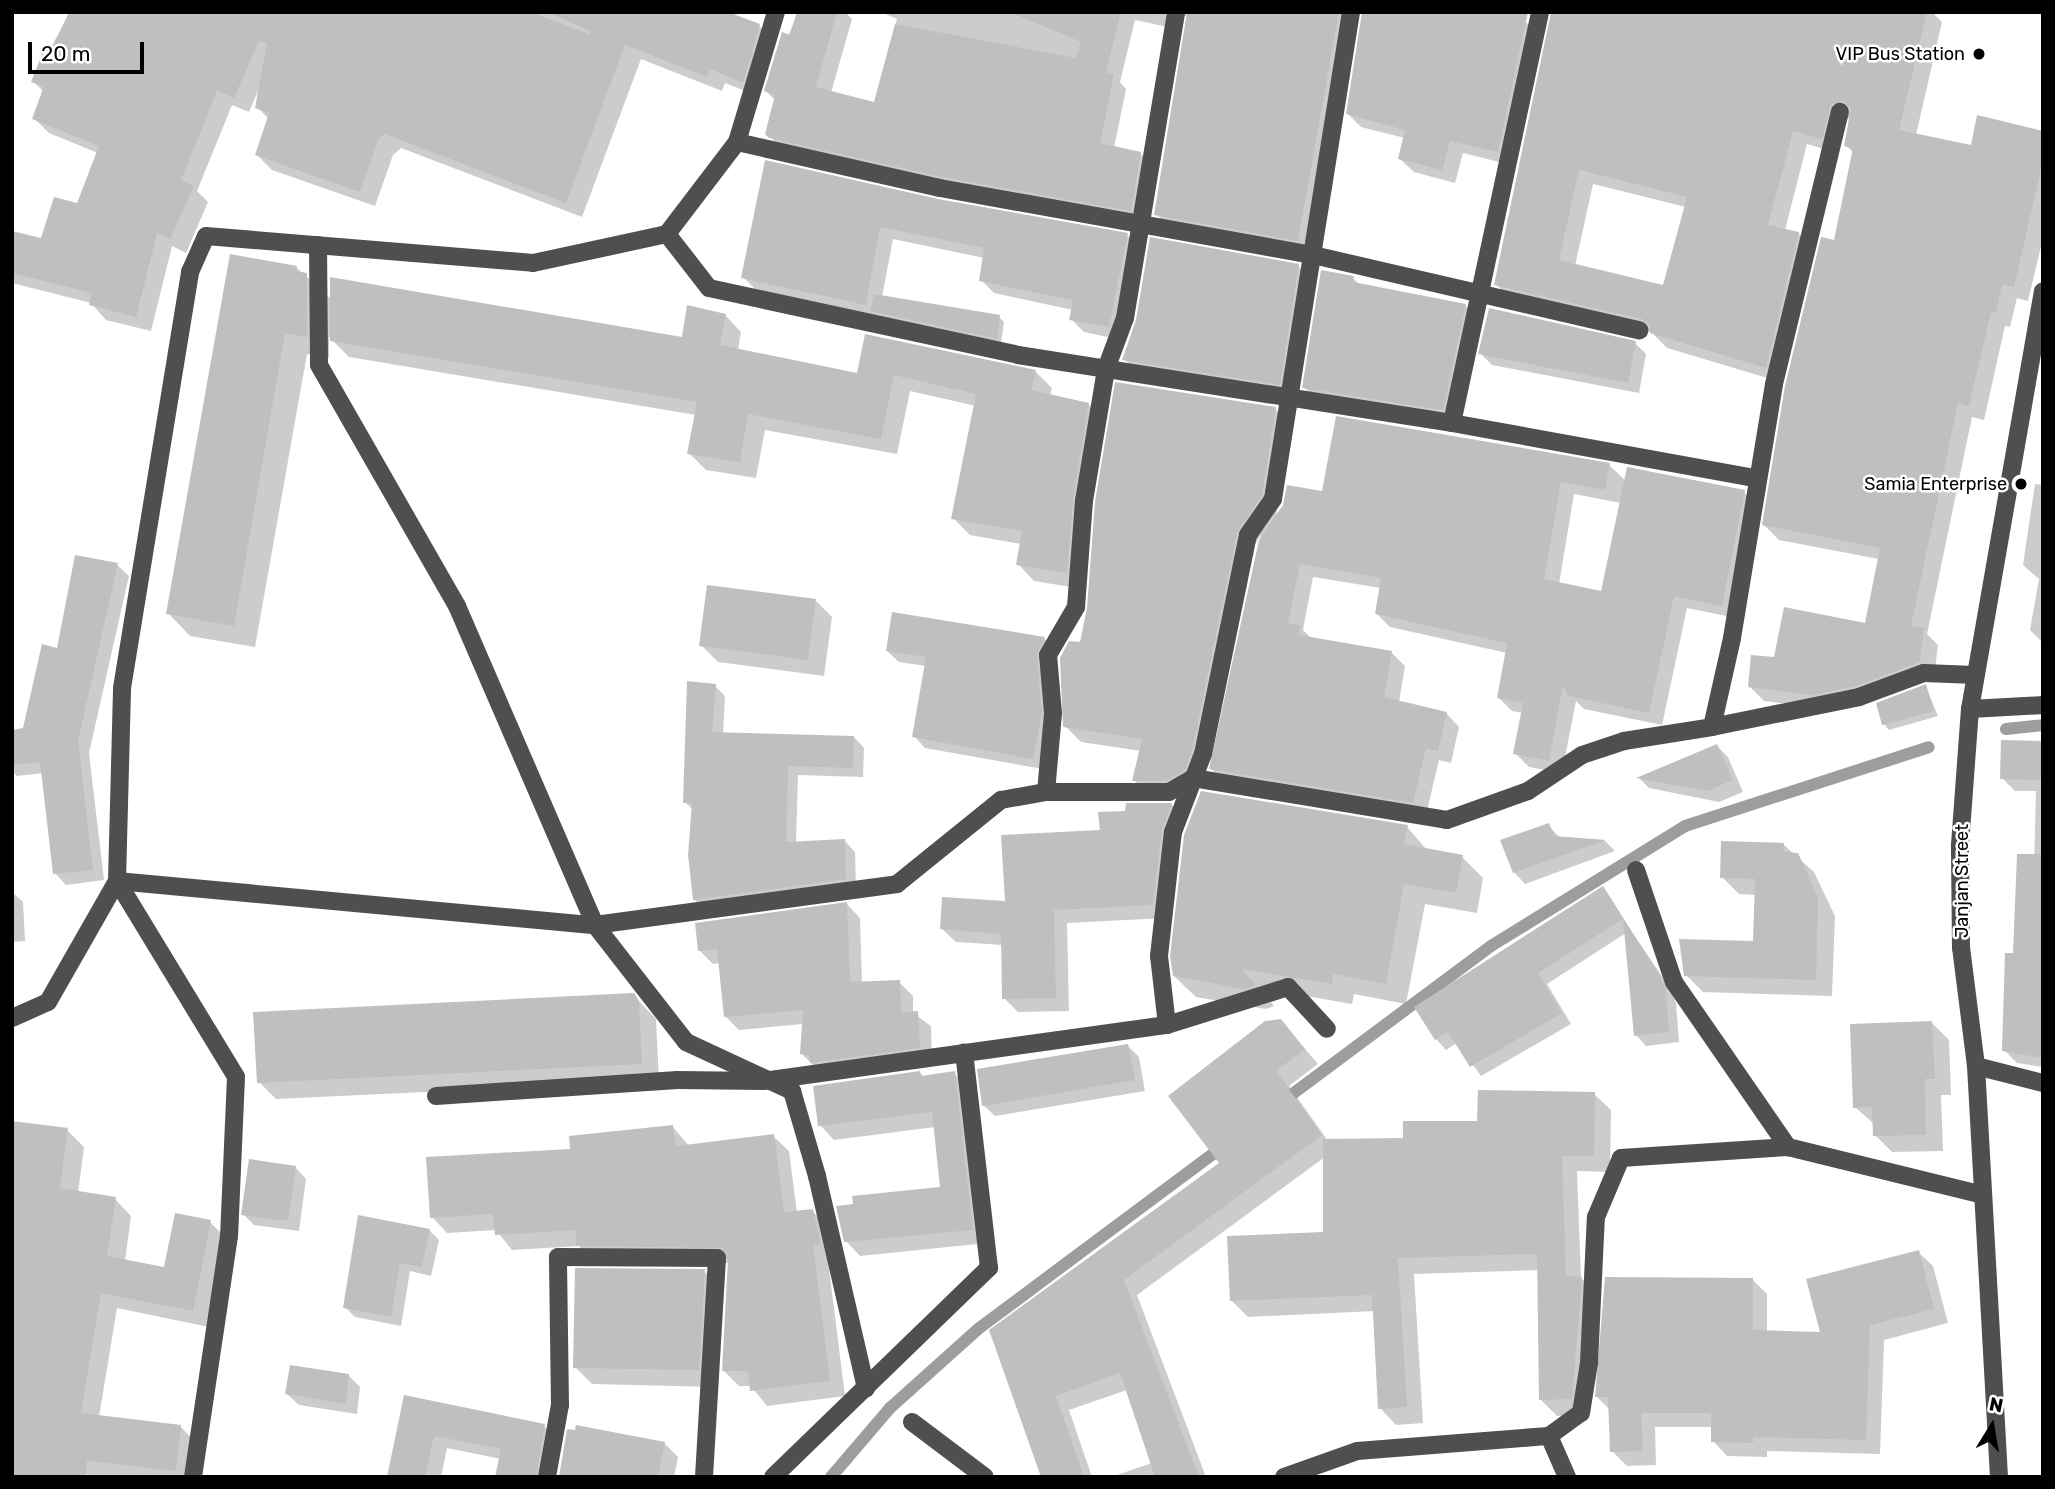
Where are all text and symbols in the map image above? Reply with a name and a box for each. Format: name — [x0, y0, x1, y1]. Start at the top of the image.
scale bar — [32, 28, 147, 72]
text: 20 m — [41, 41, 90, 66]
place label: VIP Bus Station — [1835, 43, 1965, 65]
marker: VIP Bus Station — [1971, 46, 1987, 62]
place label: Samia Enterprise — [1864, 473, 2007, 495]
marker: Samia Enterprise — [2013, 476, 2029, 492]
street label: Janjan Street — [1951, 824, 1973, 938]
north arrow — [1957, 1391, 2027, 1461]
text: N — [1987, 1392, 2005, 1417]

